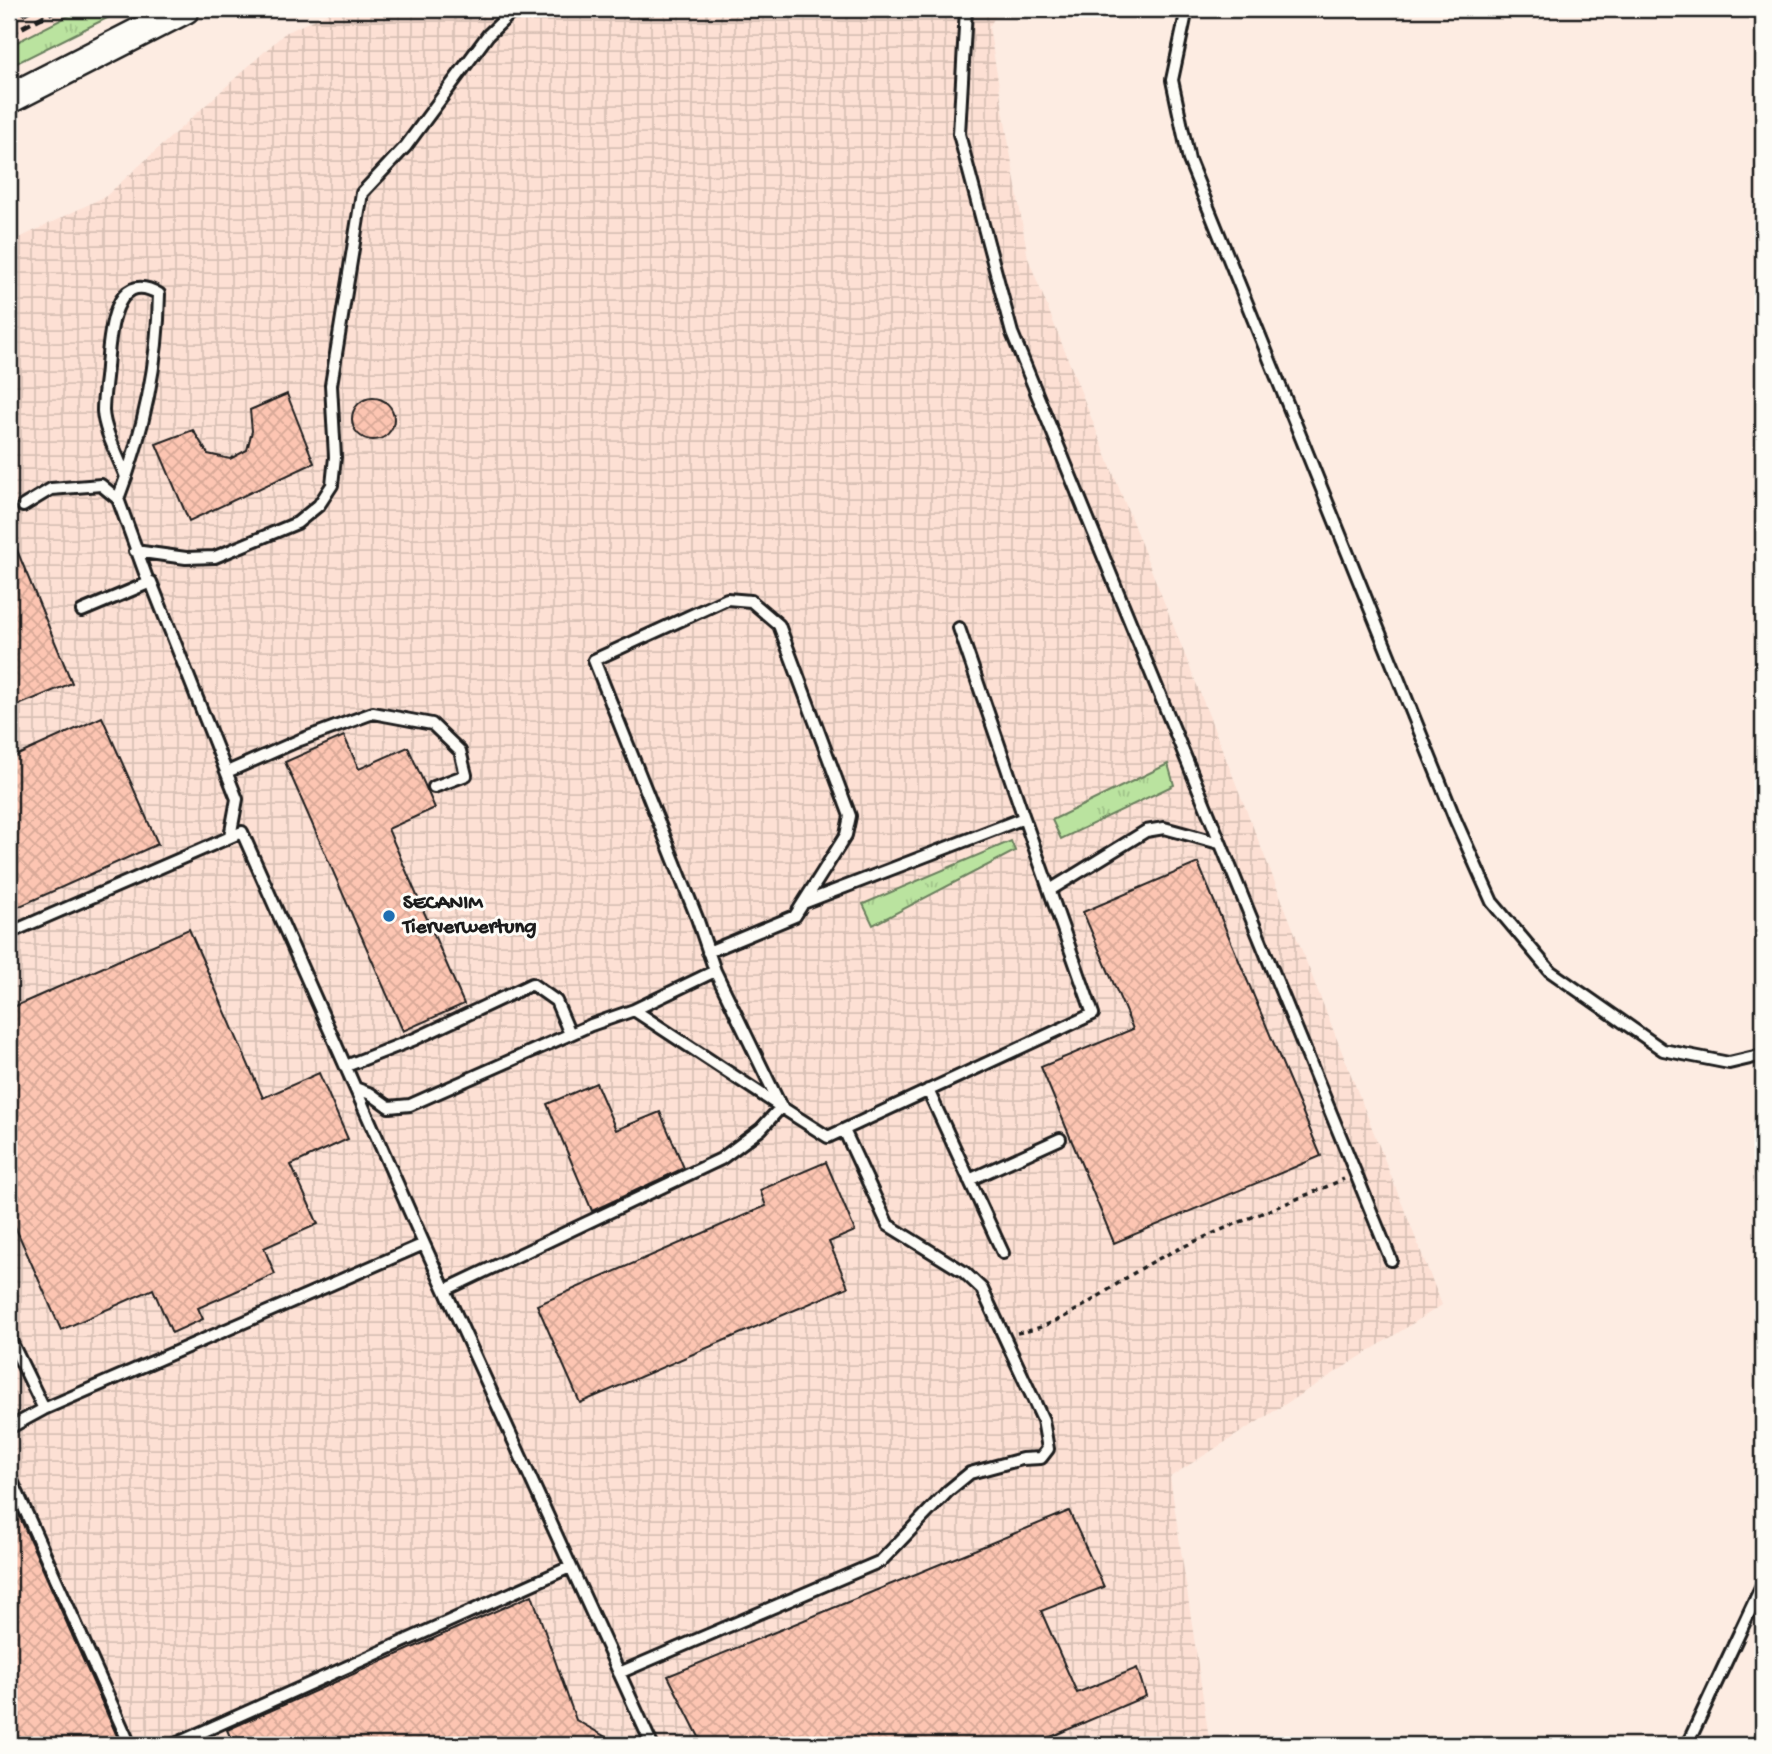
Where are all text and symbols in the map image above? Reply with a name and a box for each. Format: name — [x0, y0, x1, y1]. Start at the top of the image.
place label: SECANIM Tierverwertung — [401, 892, 536, 941]
marker: SECANIM Tierverwertung — [381, 908, 397, 924]

